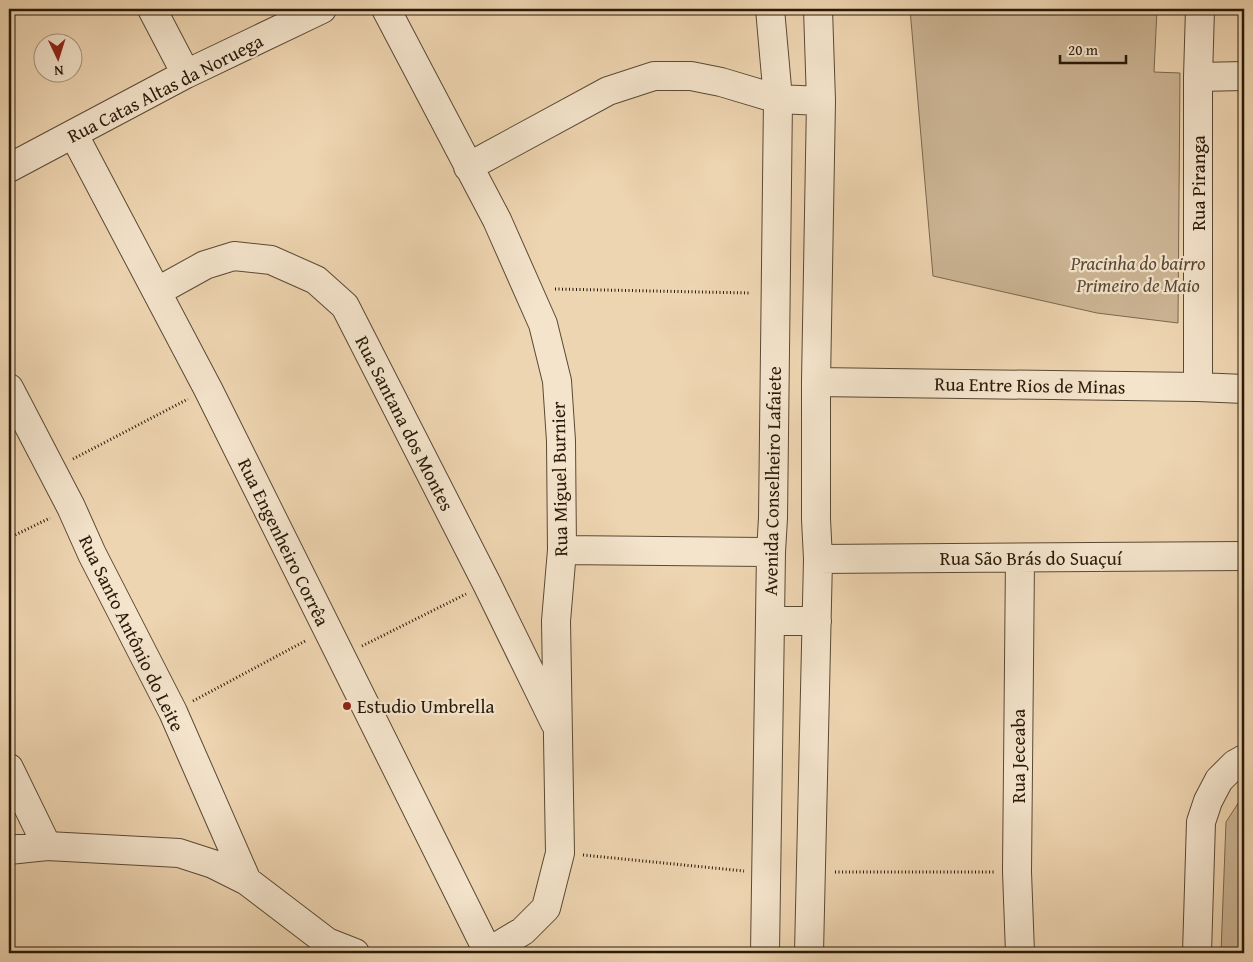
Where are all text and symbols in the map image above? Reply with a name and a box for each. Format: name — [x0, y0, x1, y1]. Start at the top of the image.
street label: Rua Catas Altas da Noruega — [62, 26, 268, 150]
north arrow — [32, 32, 82, 82]
scale bar — [1060, 32, 1127, 64]
text: 20 m — [1068, 39, 1099, 60]
text: N — [53, 61, 64, 81]
street label: Rua Piranga — [1184, 135, 1212, 231]
park label: Pracinha do bairro Primeiro de Maio — [1070, 249, 1205, 299]
street label: Rua Santana dos Montes — [349, 330, 461, 516]
street label: Avenida Conselheiro Lafaiete — [756, 366, 788, 596]
street label: Rua Entre Rios de Minas — [934, 369, 1126, 401]
street label: Rua Miguel Burnier — [544, 401, 574, 557]
street label: Rua Engenheiro Corrêa — [231, 453, 337, 631]
street label: Rua Santo Antônio do Leite — [72, 530, 192, 736]
street label: Rua São Brás do Suaçuí — [940, 544, 1123, 572]
place label: Estudio Umbrella — [357, 692, 494, 720]
marker: Estudio Umbrella — [341, 700, 353, 712]
street label: Rua Jeceaba — [1004, 709, 1032, 803]

